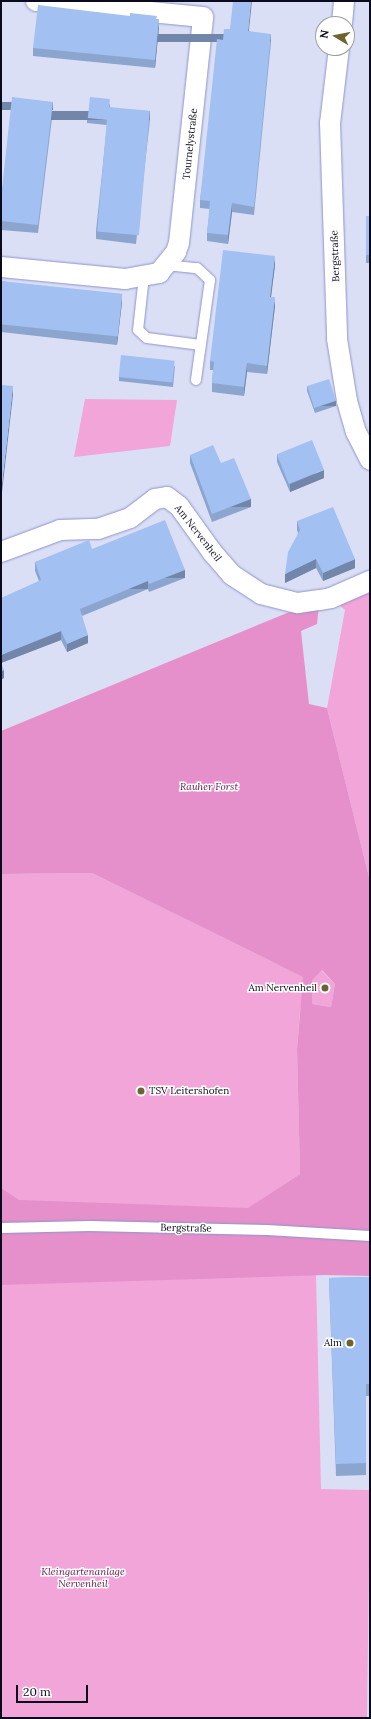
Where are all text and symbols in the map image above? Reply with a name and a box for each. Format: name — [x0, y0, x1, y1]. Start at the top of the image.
north arrow — [315, 16, 355, 56]
text: N — [317, 29, 332, 40]
street label: Tournelystraße — [180, 108, 200, 180]
street label: Bergstraße — [328, 230, 342, 282]
street label: Am Nervenheil — [172, 502, 224, 564]
park label: Rauher Forst — [180, 781, 238, 793]
place label: Am Nervenheil — [248, 982, 317, 994]
marker: Am Nervenheil — [320, 983, 330, 993]
place label: TSV Leitershofen — [149, 1085, 229, 1097]
marker: TSV Leitershofen — [136, 1086, 146, 1096]
street label: Bergstraße — [160, 1222, 212, 1234]
place label: Alm — [324, 1337, 342, 1349]
marker: Alm — [345, 1338, 355, 1348]
park label: Kleingartenanlage Nervenheil — [41, 1565, 125, 1588]
scale bar — [18, 1677, 90, 1703]
text: 20 m — [23, 1684, 51, 1699]

